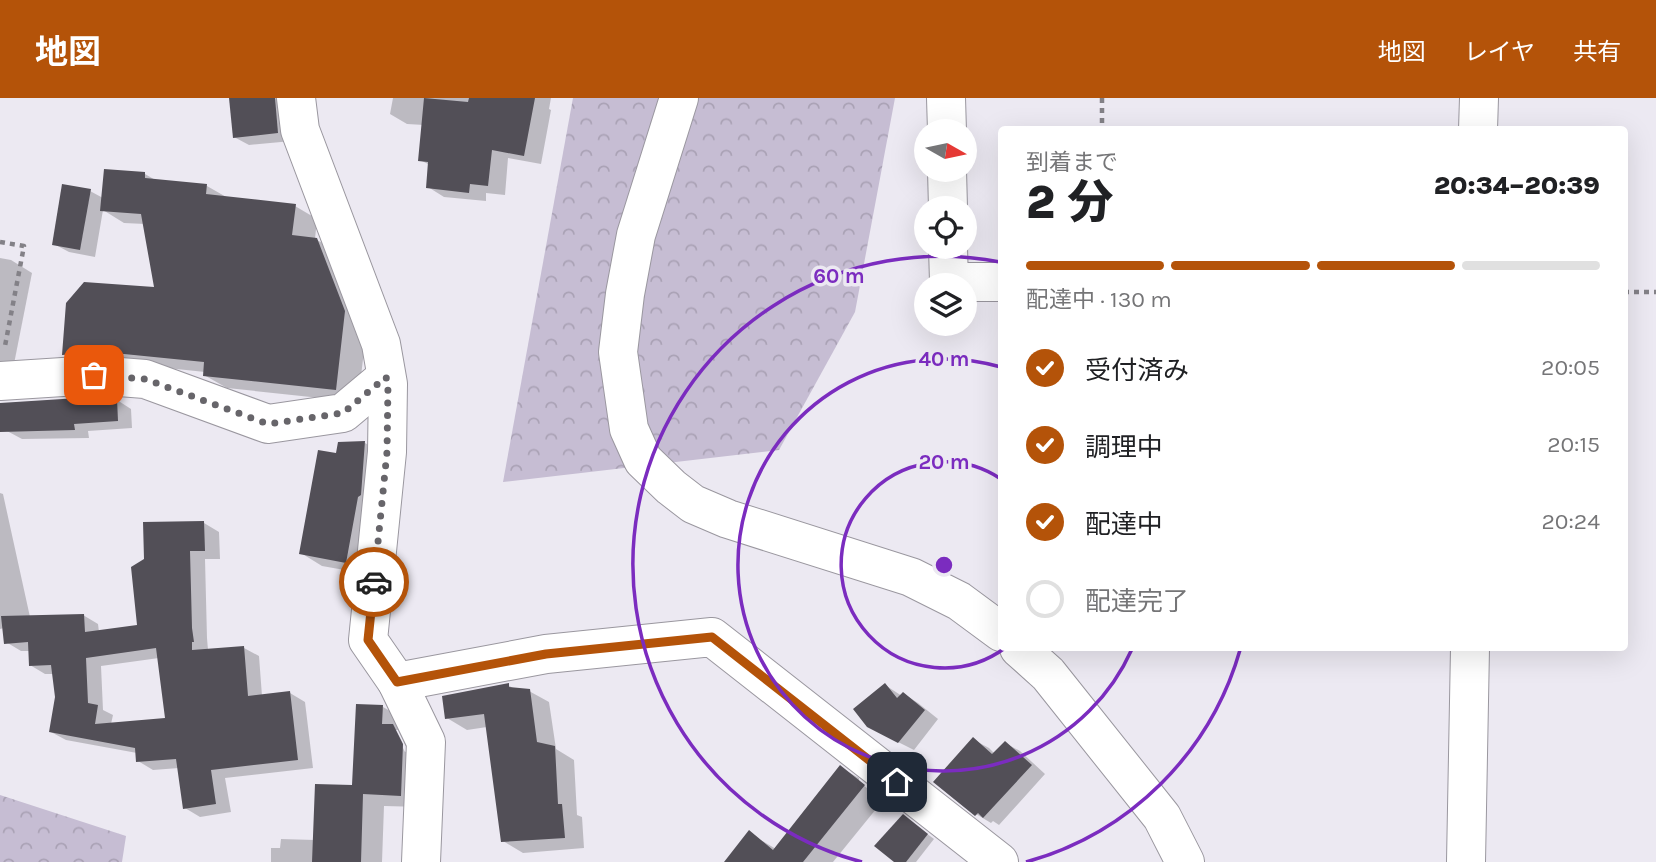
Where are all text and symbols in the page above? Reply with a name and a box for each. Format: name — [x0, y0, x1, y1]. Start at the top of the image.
text: 地図 — [35, 33, 101, 71]
text: 地図 — [1378, 38, 1426, 66]
text: レイヤ — [1464, 38, 1535, 66]
text: 共有 — [1573, 38, 1621, 66]
north arrow — [914, 119, 976, 182]
map controls — [914, 119, 977, 336]
text: 到着まで — [1026, 149, 1118, 176]
text: 20:34–20:39 — [1434, 170, 1600, 201]
text: 2 分 — [1026, 176, 1113, 230]
button: locate — [914, 196, 977, 259]
text: 60 m — [813, 264, 865, 288]
button: layers — [914, 273, 977, 336]
text: 配達中 · 130 m — [1026, 286, 1172, 313]
pin — [64, 345, 124, 405]
text: 40 m — [918, 347, 970, 371]
icon: check — [1026, 349, 1064, 387]
text: 20:05 — [1541, 354, 1600, 381]
text: 受付済み — [1085, 355, 1189, 386]
icon: bag — [75, 356, 113, 394]
icon: check — [1026, 426, 1064, 464]
text: 20:15 — [1547, 431, 1600, 458]
text: 調理中 — [1085, 432, 1163, 463]
text: 20 m — [918, 450, 970, 474]
icon: check — [1026, 503, 1064, 541]
text: 20:24 — [1542, 508, 1600, 535]
text: 配達中 — [1085, 509, 1163, 540]
courier — [339, 547, 409, 617]
centre of rings — [932, 553, 956, 577]
icon: car — [355, 563, 393, 601]
text: 配達完了 — [1085, 586, 1189, 617]
pin — [867, 752, 927, 812]
icon: home — [878, 763, 916, 801]

